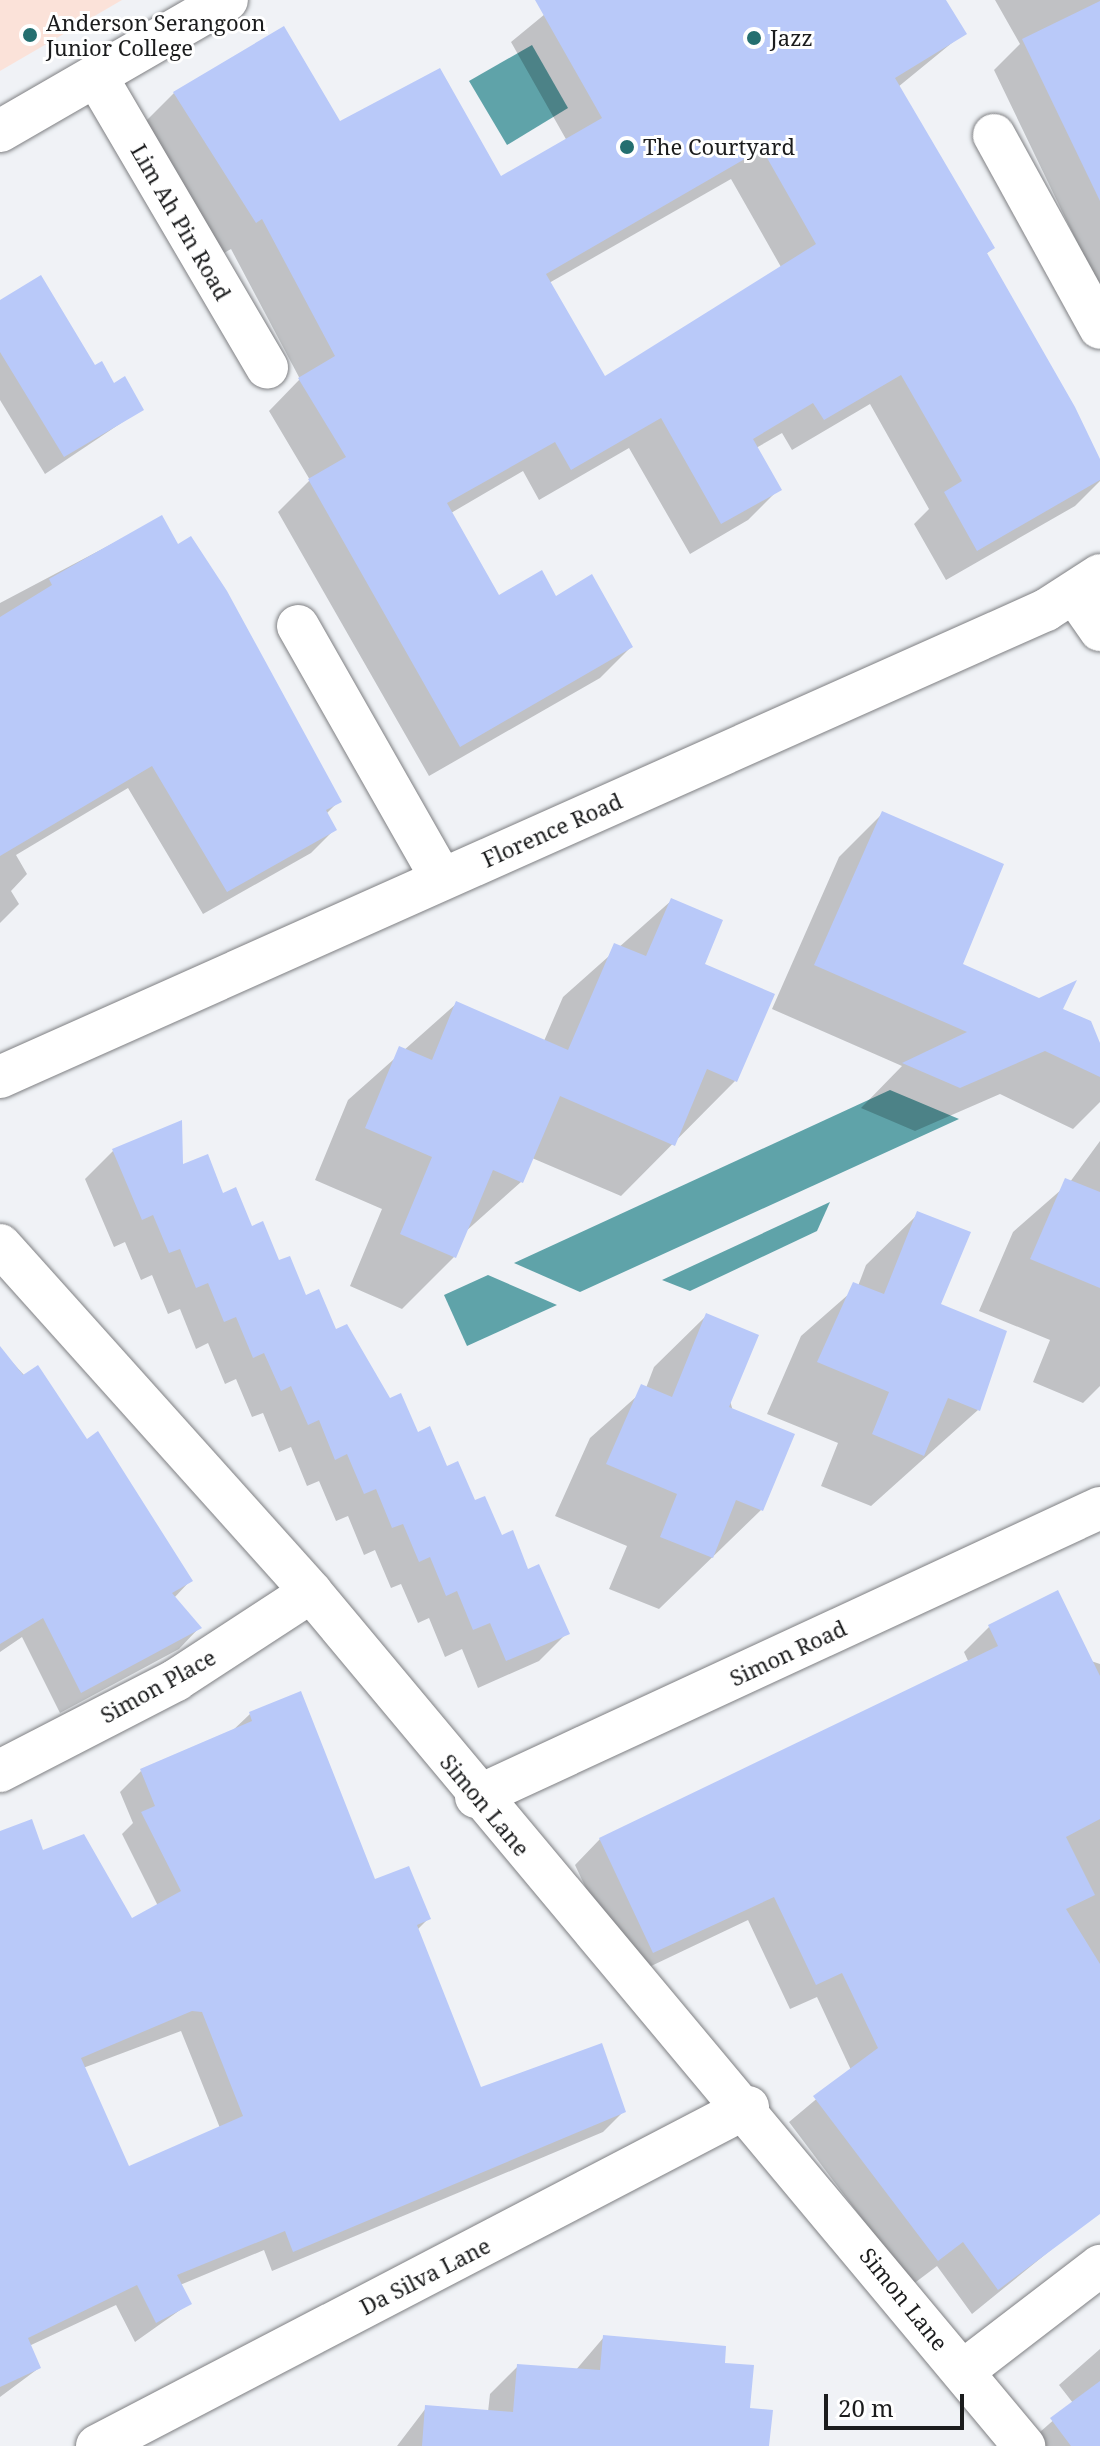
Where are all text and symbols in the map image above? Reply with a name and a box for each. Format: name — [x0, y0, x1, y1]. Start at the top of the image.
place label: Anderson Serangoon Junior College — [46, 9, 266, 60]
place label: Jazz — [770, 25, 813, 51]
marker: Anderson Serangoon Junior College — [21, 26, 39, 44]
marker: Jazz — [745, 29, 763, 47]
place label: The Courtyard — [643, 134, 795, 160]
marker: The Courtyard — [618, 138, 636, 156]
street label: Lim Ah Pin Road — [126, 139, 236, 305]
street label: Florence Road — [478, 787, 626, 873]
street label: Simon Road — [726, 1615, 850, 1691]
street label: Simon Place — [96, 1644, 220, 1728]
street label: Simon Lane — [435, 1749, 535, 1861]
street label: Da Silva Lane — [355, 2232, 495, 2320]
street label: Simon Lane — [855, 2242, 953, 2356]
scale bar — [828, 2378, 968, 2428]
text: 20 m — [838, 2391, 894, 2424]

